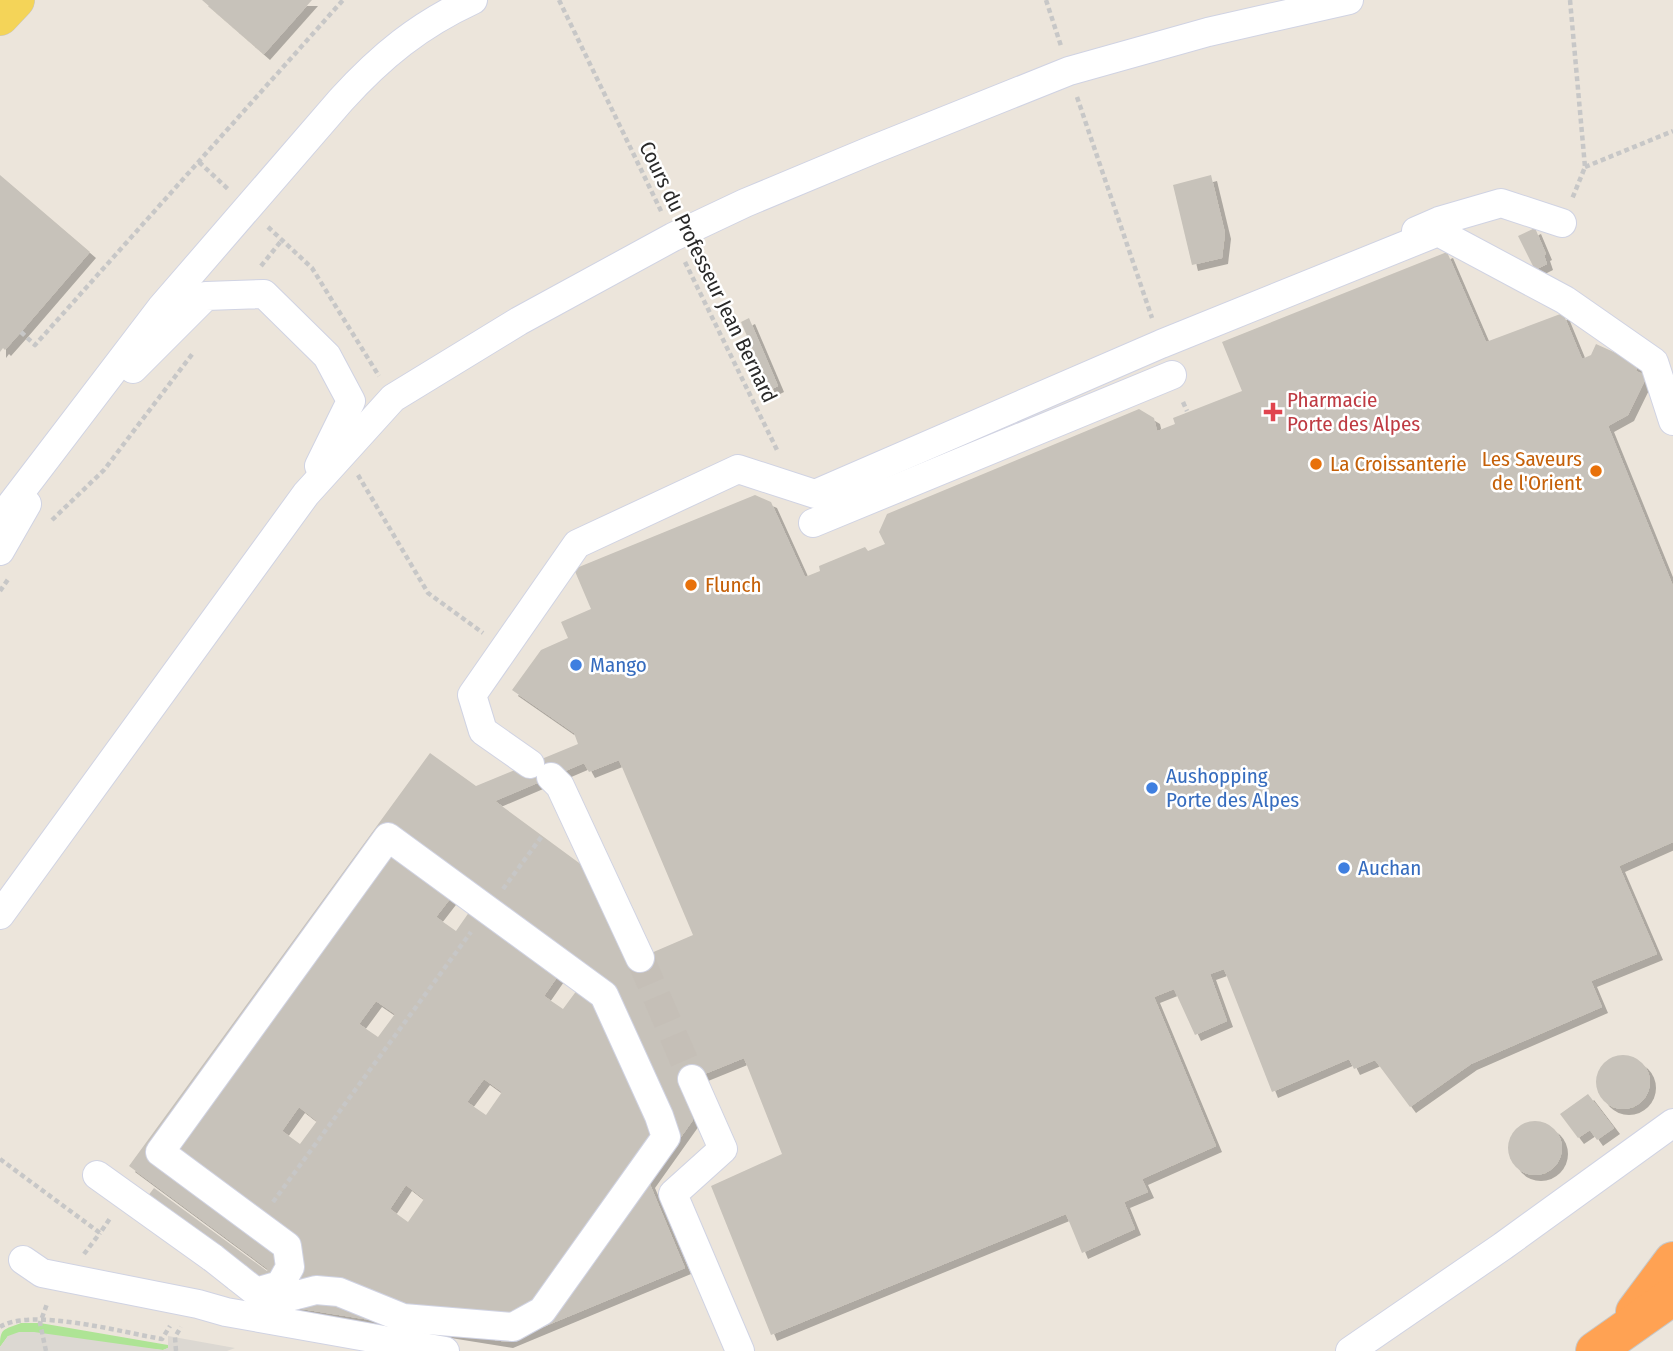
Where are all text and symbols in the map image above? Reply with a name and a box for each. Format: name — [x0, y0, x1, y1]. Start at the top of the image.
street label: Cours du Professeur Jean Bernard — [633, 137, 783, 407]
place label: Pharmacie Porte des Alpes — [1287, 387, 1420, 437]
marker: Pharmacie Porte des Alpes — [1265, 404, 1281, 420]
place label: Les Saveurs de l'Orient — [1482, 446, 1582, 496]
place label: La Croissanterie — [1330, 451, 1467, 477]
marker: La Croissanterie — [1308, 456, 1324, 472]
marker: Les Saveurs de l'Orient — [1588, 463, 1604, 479]
place label: Flunch — [705, 572, 762, 598]
marker: Flunch — [683, 577, 699, 593]
place label: Mango — [590, 652, 647, 678]
marker: Mango — [568, 657, 584, 673]
place label: Aushopping Porte des Alpes — [1166, 763, 1299, 813]
marker: Aushopping Porte des Alpes — [1144, 780, 1160, 796]
place label: Auchan — [1358, 855, 1421, 881]
marker: Auchan — [1336, 860, 1352, 876]

